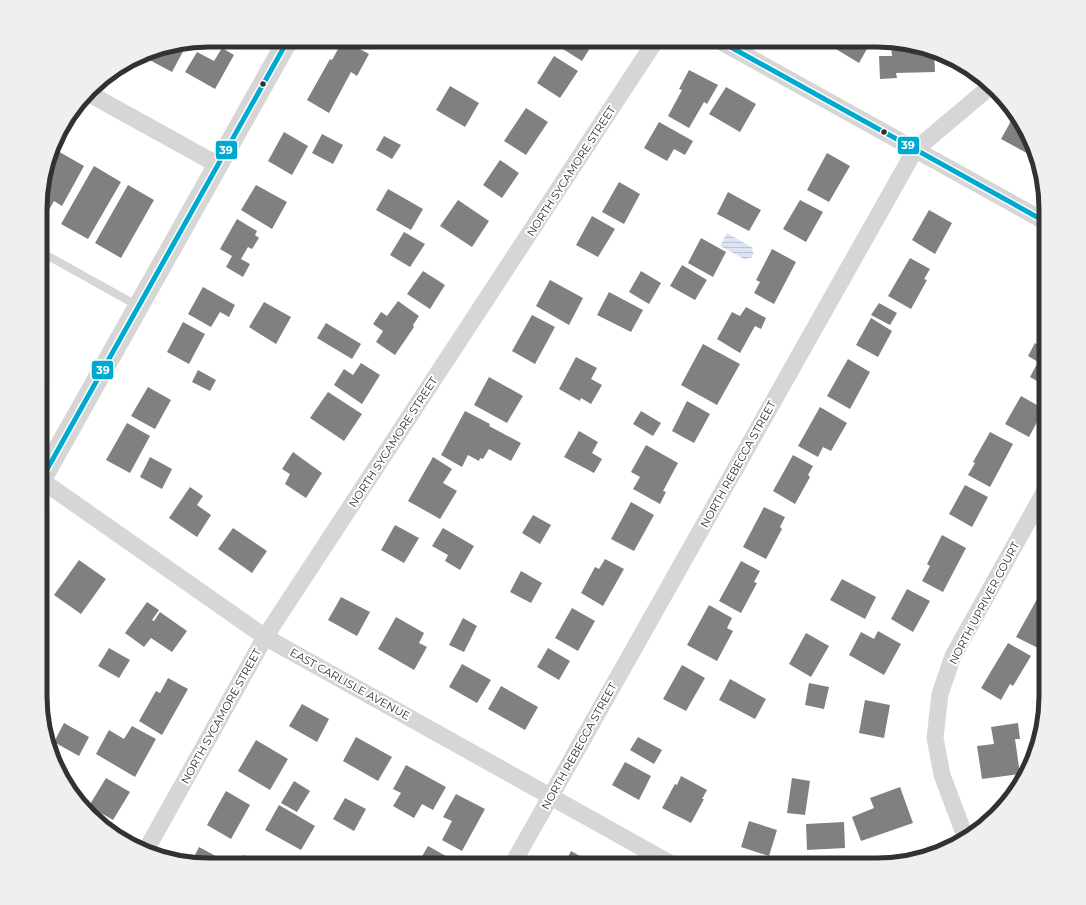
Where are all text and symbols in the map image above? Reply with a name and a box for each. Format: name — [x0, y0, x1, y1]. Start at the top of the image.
unlabelled marker — [258, 79, 268, 89]
street label: NORTH SYCAMORE STREET — [524, 103, 619, 239]
unlabelled marker — [879, 127, 889, 137]
line badge: 39 — [897, 136, 920, 155]
text: 39 — [900, 138, 915, 152]
line badge: 39 — [215, 140, 238, 160]
text: 39 — [218, 143, 233, 157]
line badge: 39 — [91, 360, 114, 380]
text: 39 — [95, 363, 110, 377]
street label: NORTH SYCAMORE STREET — [346, 374, 441, 510]
street label: NORTH REBECCA STREET — [697, 398, 779, 530]
street label: NORTH UPRIVER COURT — [946, 539, 1023, 667]
street label: NORTH SYCAMORE STREET — [178, 645, 264, 786]
street label: EAST CARLISLE AVENUE — [287, 645, 413, 723]
street label: NORTH REBECCA STREET — [538, 680, 620, 812]

